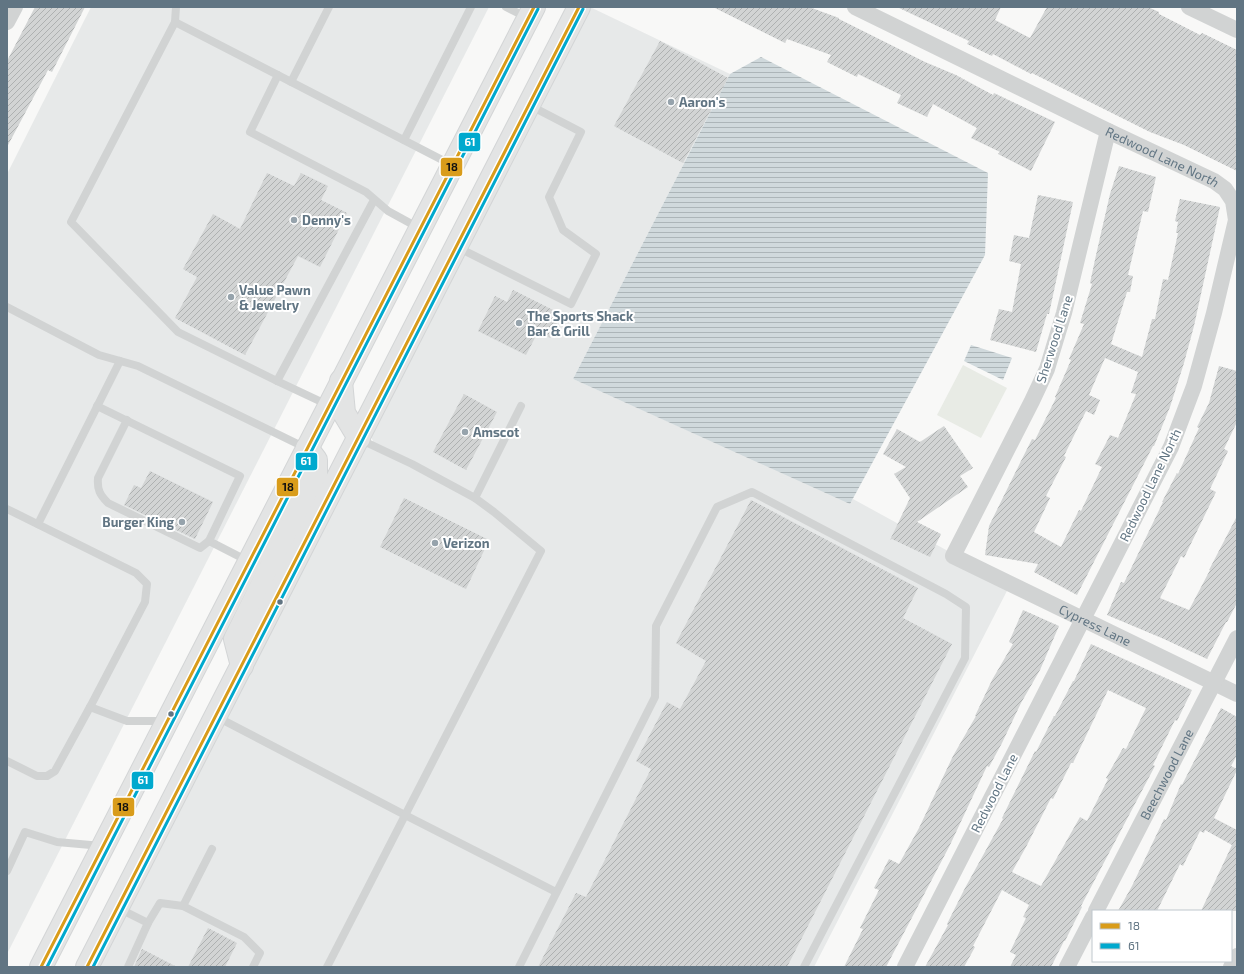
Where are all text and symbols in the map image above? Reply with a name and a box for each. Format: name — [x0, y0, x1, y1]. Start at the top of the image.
place label: Aaron's — [679, 94, 725, 110]
marker: Aaron's — [666, 97, 676, 107]
street label: Redwood Lane North — [1103, 123, 1223, 190]
line badge: 61 — [458, 132, 481, 152]
text: 61 — [464, 135, 476, 148]
line badge: 18 — [440, 157, 463, 177]
text: 18 — [446, 160, 458, 173]
place label: Denny's — [302, 212, 351, 228]
marker: Denny's — [289, 215, 299, 225]
place label: Value Pawn & Jewelry — [239, 282, 311, 313]
marker: Value Pawn & Jewelry — [226, 292, 236, 302]
street label: Sherwood Lane — [1032, 293, 1076, 385]
place label: The Sports Shack Bar & Grill — [527, 308, 634, 339]
marker: The Sports Shack Bar & Grill — [514, 318, 524, 328]
place label: Amscot — [473, 424, 520, 440]
street label: Redwood Lane North — [1116, 426, 1184, 544]
marker: Amscot — [460, 427, 470, 437]
line badge: 61 — [295, 452, 318, 471]
text: 61 — [300, 454, 312, 467]
line badge: 18 — [276, 477, 299, 497]
text: 18 — [282, 480, 294, 493]
place label: Burger King — [102, 514, 174, 530]
marker: Burger King — [177, 517, 187, 527]
place label: Verizon — [443, 535, 490, 551]
marker: Verizon — [430, 538, 440, 548]
unlabelled marker — [275, 597, 285, 607]
street label: Cypress Lane — [1056, 601, 1134, 649]
unlabelled marker — [166, 709, 176, 719]
street label: Beechwood Lane — [1137, 726, 1197, 822]
street label: Redwood Lane — [967, 751, 1021, 835]
line badge: 61 — [131, 771, 154, 790]
text: 61 — [137, 773, 149, 786]
line badge: 18 — [112, 797, 135, 817]
text: 18 — [117, 800, 129, 813]
legend — [1092, 910, 1232, 962]
text: 18 — [1128, 918, 1140, 932]
text: 61 — [1128, 938, 1140, 952]

